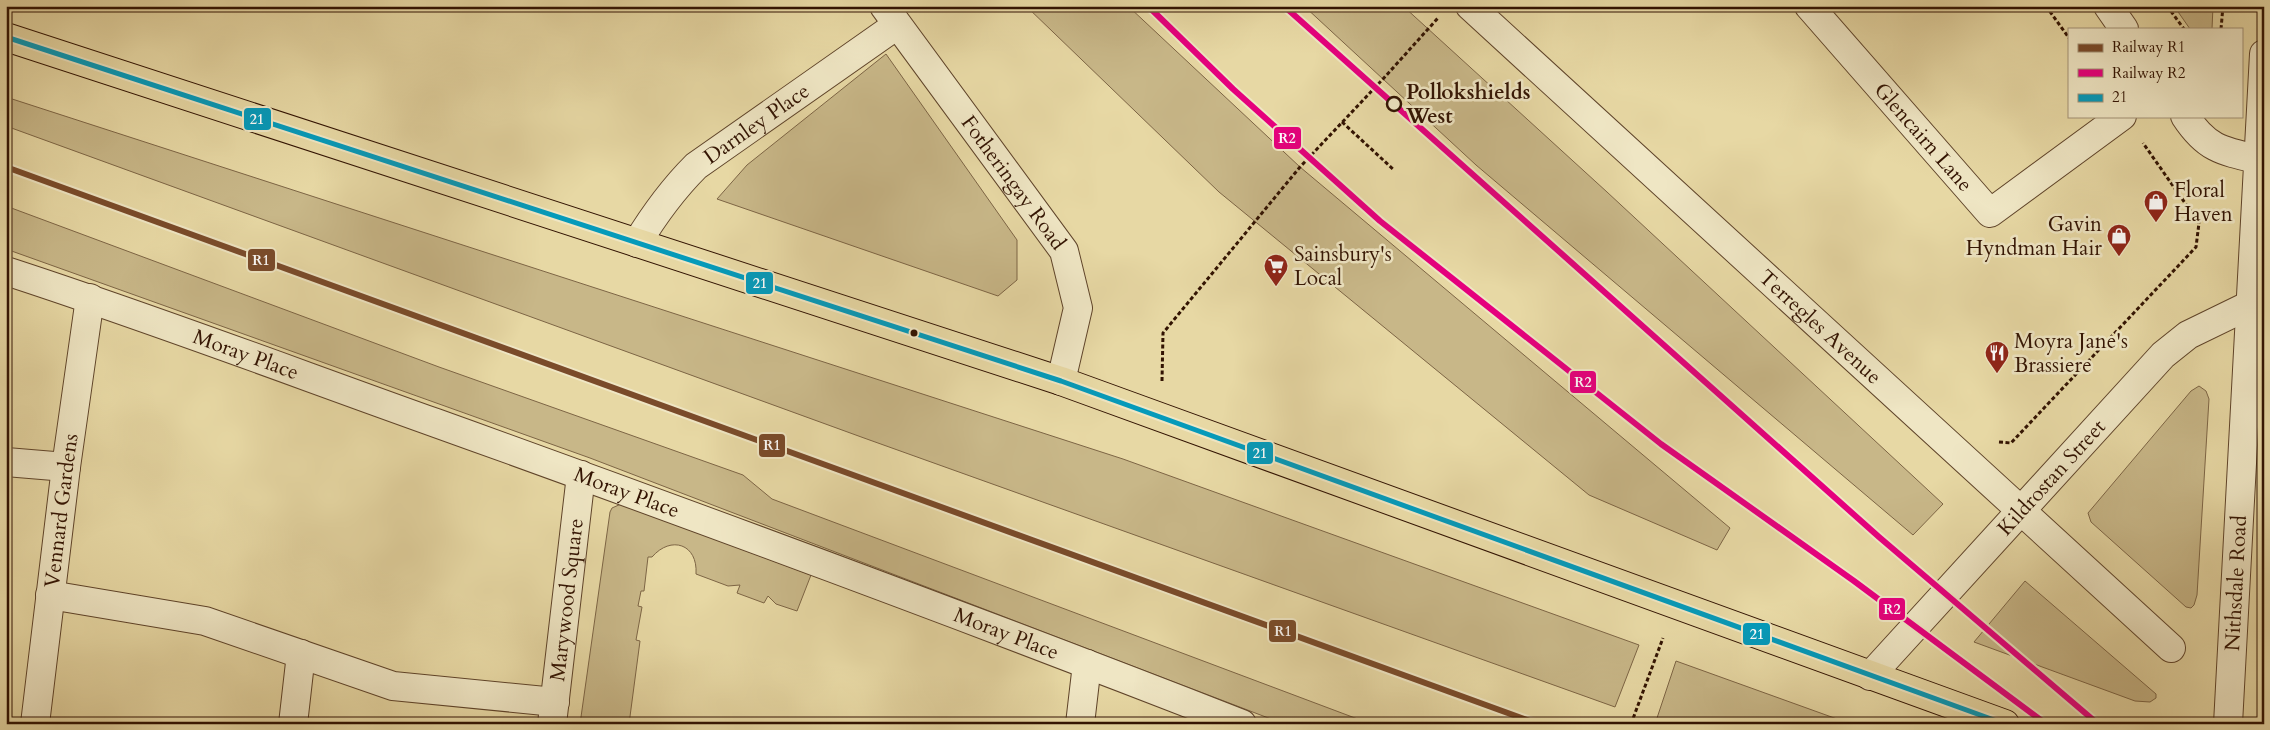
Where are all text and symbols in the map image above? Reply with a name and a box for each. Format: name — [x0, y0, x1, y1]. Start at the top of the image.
legend — [2068, 28, 2242, 118]
text: Railway R1 — [2112, 37, 2185, 57]
text: Railway R2 — [2112, 63, 2186, 83]
street label: Darnley Place — [698, 76, 815, 171]
street label: Glencairn Lane — [1868, 76, 1979, 198]
place label: Pollokshields West — [1405, 78, 1530, 131]
text: 21 — [2112, 87, 2127, 107]
marker: Pollokshields West — [1386, 96, 1402, 112]
line badge: 21 — [243, 107, 272, 131]
street label: Fotheringay Road — [955, 109, 1073, 256]
text: 21 — [250, 110, 264, 129]
line badge: R2 — [1273, 126, 1302, 150]
text: R2 — [1278, 129, 1296, 148]
place label: Floral Haven — [2174, 176, 2233, 229]
shop icon: Floral Haven — [2143, 189, 2169, 223]
place label: Gavin Hyndman Hair — [1966, 210, 2102, 263]
shop icon: Gavin Hyndman Hair — [2106, 223, 2132, 257]
place label: Sainsbury's Local — [1294, 240, 1392, 293]
line badge: R1 — [247, 248, 276, 272]
text: R1 — [252, 251, 270, 270]
supermarket icon: Sainsbury's Local — [1263, 253, 1289, 287]
street label: Terregles Avenue — [1752, 263, 1888, 391]
line badge: 21 — [745, 271, 774, 295]
text: 21 — [753, 274, 767, 293]
street label: Moray Place — [189, 322, 303, 387]
place label: Moyra Jane's Brassiere — [2014, 327, 2128, 380]
unlabelled marker — [909, 328, 919, 338]
restaurant icon: Moyra Jane's Brassiere — [1984, 340, 2010, 374]
line badge: R2 — [1569, 370, 1597, 394]
text: R2 — [1574, 373, 1592, 392]
street label: Kildrostan Street — [1991, 413, 2112, 542]
street label: Vennard Gardens — [37, 431, 85, 589]
line badge: R1 — [758, 433, 786, 458]
text: R1 — [763, 436, 781, 455]
line badge: 21 — [1246, 441, 1274, 465]
text: 21 — [1253, 444, 1267, 463]
street label: Moray Place — [570, 460, 684, 525]
street label: Nithsdale Road — [2217, 515, 2254, 652]
street label: Marywood Square — [543, 517, 590, 683]
line badge: R2 — [1878, 597, 1906, 621]
street label: Moray Place — [949, 600, 1063, 667]
text: R2 — [1883, 600, 1901, 619]
line badge: R1 — [1268, 619, 1297, 643]
text: R1 — [1274, 622, 1292, 641]
line badge: 21 — [1742, 622, 1771, 646]
text: 21 — [1750, 625, 1764, 644]

